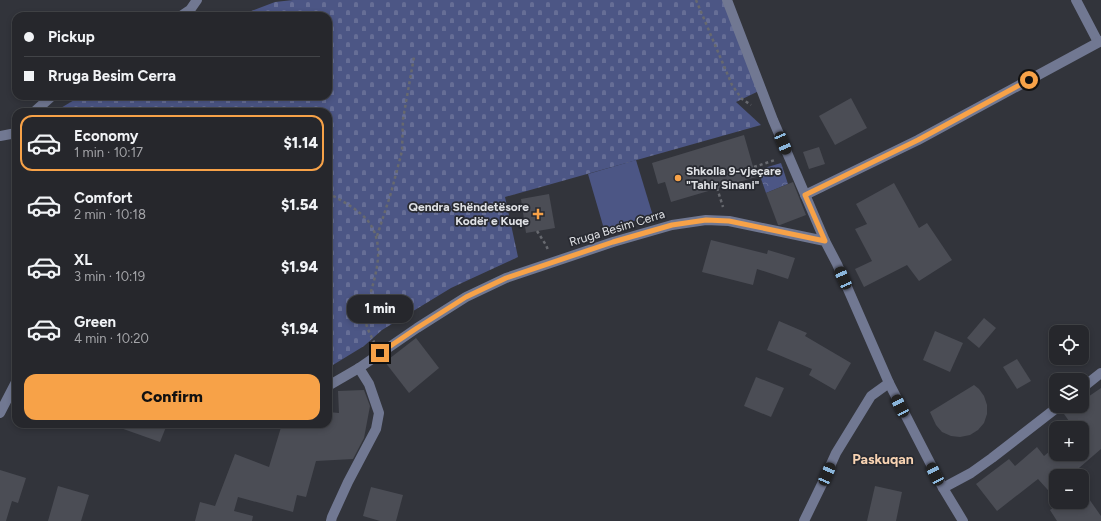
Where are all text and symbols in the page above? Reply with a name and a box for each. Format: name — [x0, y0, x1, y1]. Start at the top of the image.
text: Pickup — [48, 28, 95, 46]
text: Rruga Besim Cerra — [48, 67, 176, 85]
route start — [1020, 71, 1038, 89]
icon: car — [26, 125, 62, 161]
text: Economy — [74, 127, 139, 145]
car — [773, 130, 793, 156]
text: $1.14 — [283, 134, 318, 152]
text: 1 min · 10:17 — [74, 145, 143, 160]
place label: Shkolla 9-vjeçare "Tahir Sinani" — [686, 164, 782, 192]
marker: Shkolla 9-vjeçare "Tahir Sinani" — [673, 173, 683, 183]
icon: car — [26, 187, 62, 223]
text: Comfort — [74, 189, 133, 207]
text: $1.54 — [281, 196, 318, 214]
place label: Qendra Shëndetësore Kodër e Kuqe — [409, 200, 529, 228]
text: 2 min · 10:18 — [74, 207, 146, 222]
street label: Rruga Besim Cerra — [567, 207, 667, 249]
marker: Qendra Shëndetësore Kodër e Kuqe — [532, 208, 544, 220]
icon: car — [26, 249, 62, 285]
text: XL — [74, 251, 92, 269]
text: $1.94 — [281, 258, 318, 276]
car — [833, 265, 853, 291]
text: 3 min · 10:19 — [74, 269, 145, 284]
callout: 1 min — [347, 295, 413, 323]
text: 1 min — [364, 301, 396, 316]
icon: car — [26, 311, 62, 347]
text: Green — [74, 313, 116, 331]
text: $1.94 — [281, 320, 318, 338]
map controls — [1049, 325, 1089, 509]
button: locate — [1049, 325, 1089, 365]
text: 4 min · 10:20 — [74, 331, 149, 346]
route end — [371, 344, 389, 362]
button: layers — [1049, 373, 1089, 413]
button: Confirm — [24, 374, 320, 420]
car — [889, 393, 911, 419]
button: + — [1049, 421, 1089, 461]
district label: Paskuqan — [852, 451, 914, 468]
car — [817, 461, 837, 487]
car — [924, 461, 946, 487]
button: − — [1049, 469, 1089, 509]

